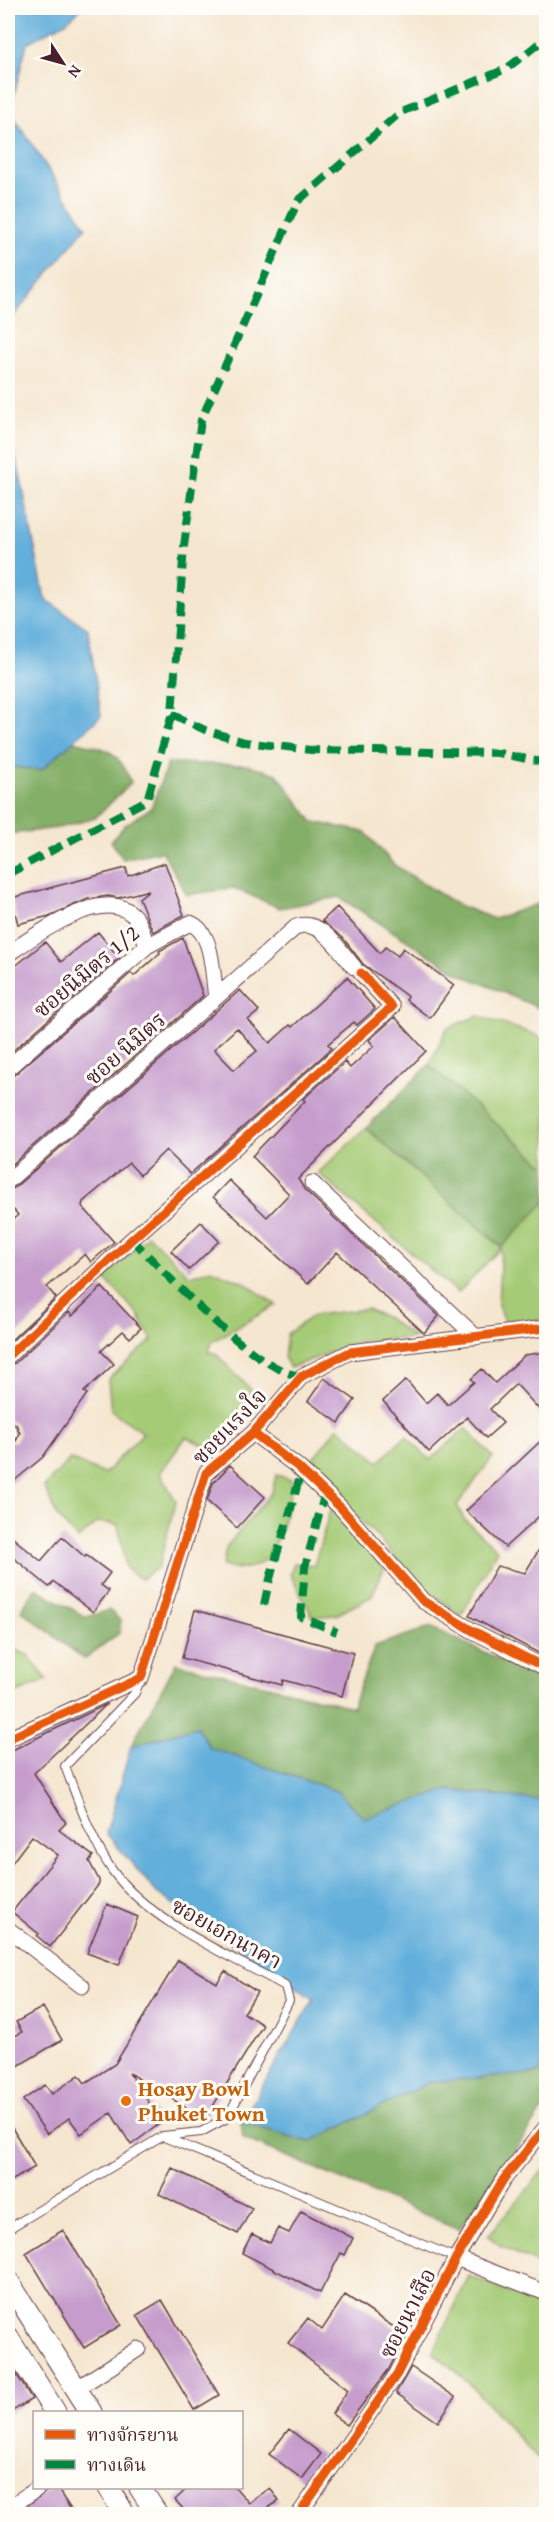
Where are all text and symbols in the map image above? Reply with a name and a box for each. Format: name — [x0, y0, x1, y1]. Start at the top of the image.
north arrow — [33, 33, 93, 93]
text: N — [62, 60, 88, 83]
street label: ซอยนิมิตร 1/2 — [26, 917, 146, 1025]
street label: ซอย นิมิตร — [78, 1004, 172, 1092]
street label: ซอยแรงใจ — [184, 1380, 274, 1472]
street label: ซอยเอกนาคา — [166, 1889, 288, 1977]
place label: Hosay Bowl Phuket Town — [138, 2072, 265, 2129]
marker: Hosay Bowl Phuket Town — [119, 2094, 133, 2108]
street label: ซอยนาเสือ — [371, 2262, 443, 2364]
legend — [33, 2411, 243, 2489]
text: ทางจักรยาน — [87, 2421, 178, 2448]
text: ทางเดิน — [87, 2451, 146, 2478]

